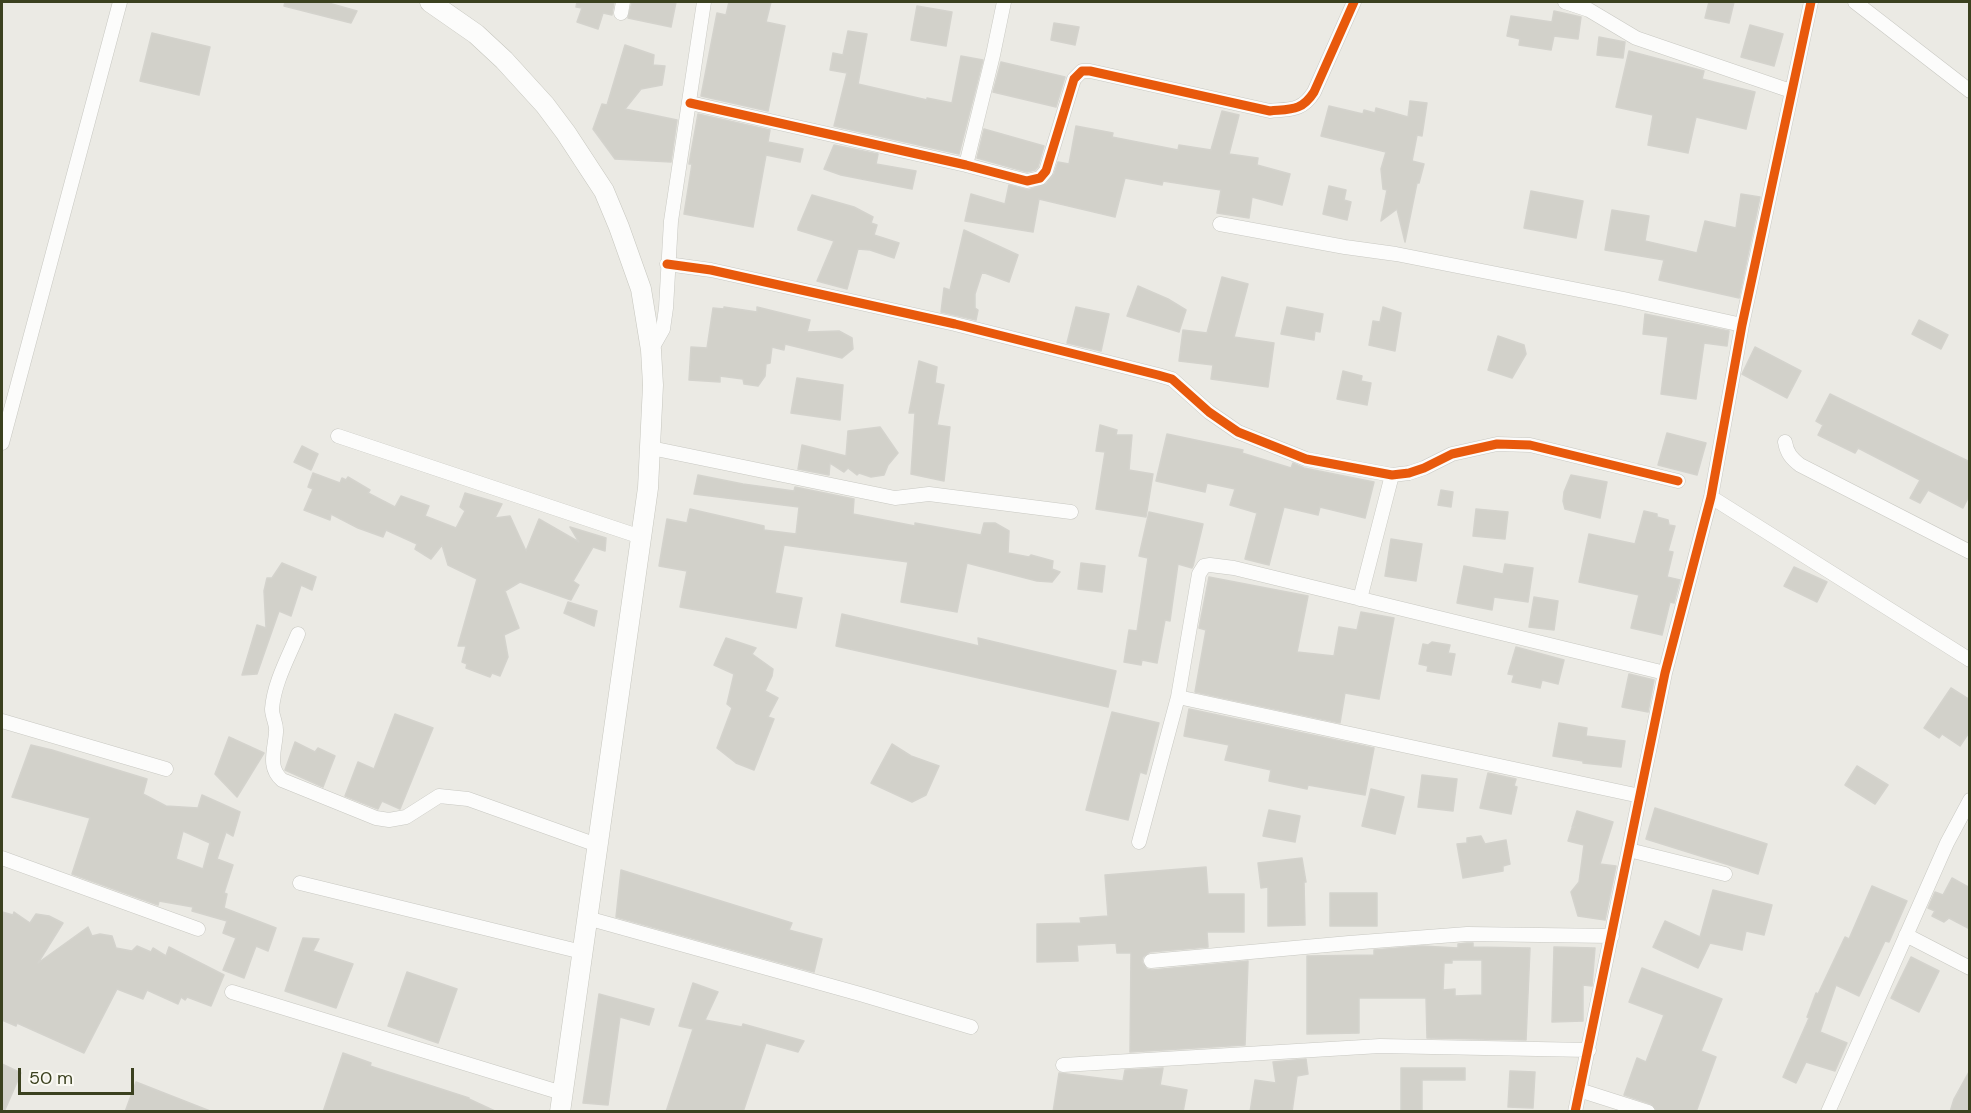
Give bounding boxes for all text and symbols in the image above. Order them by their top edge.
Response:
scale bar [21,1056,136,1094]
text: 50 m [29,1066,73,1090]

